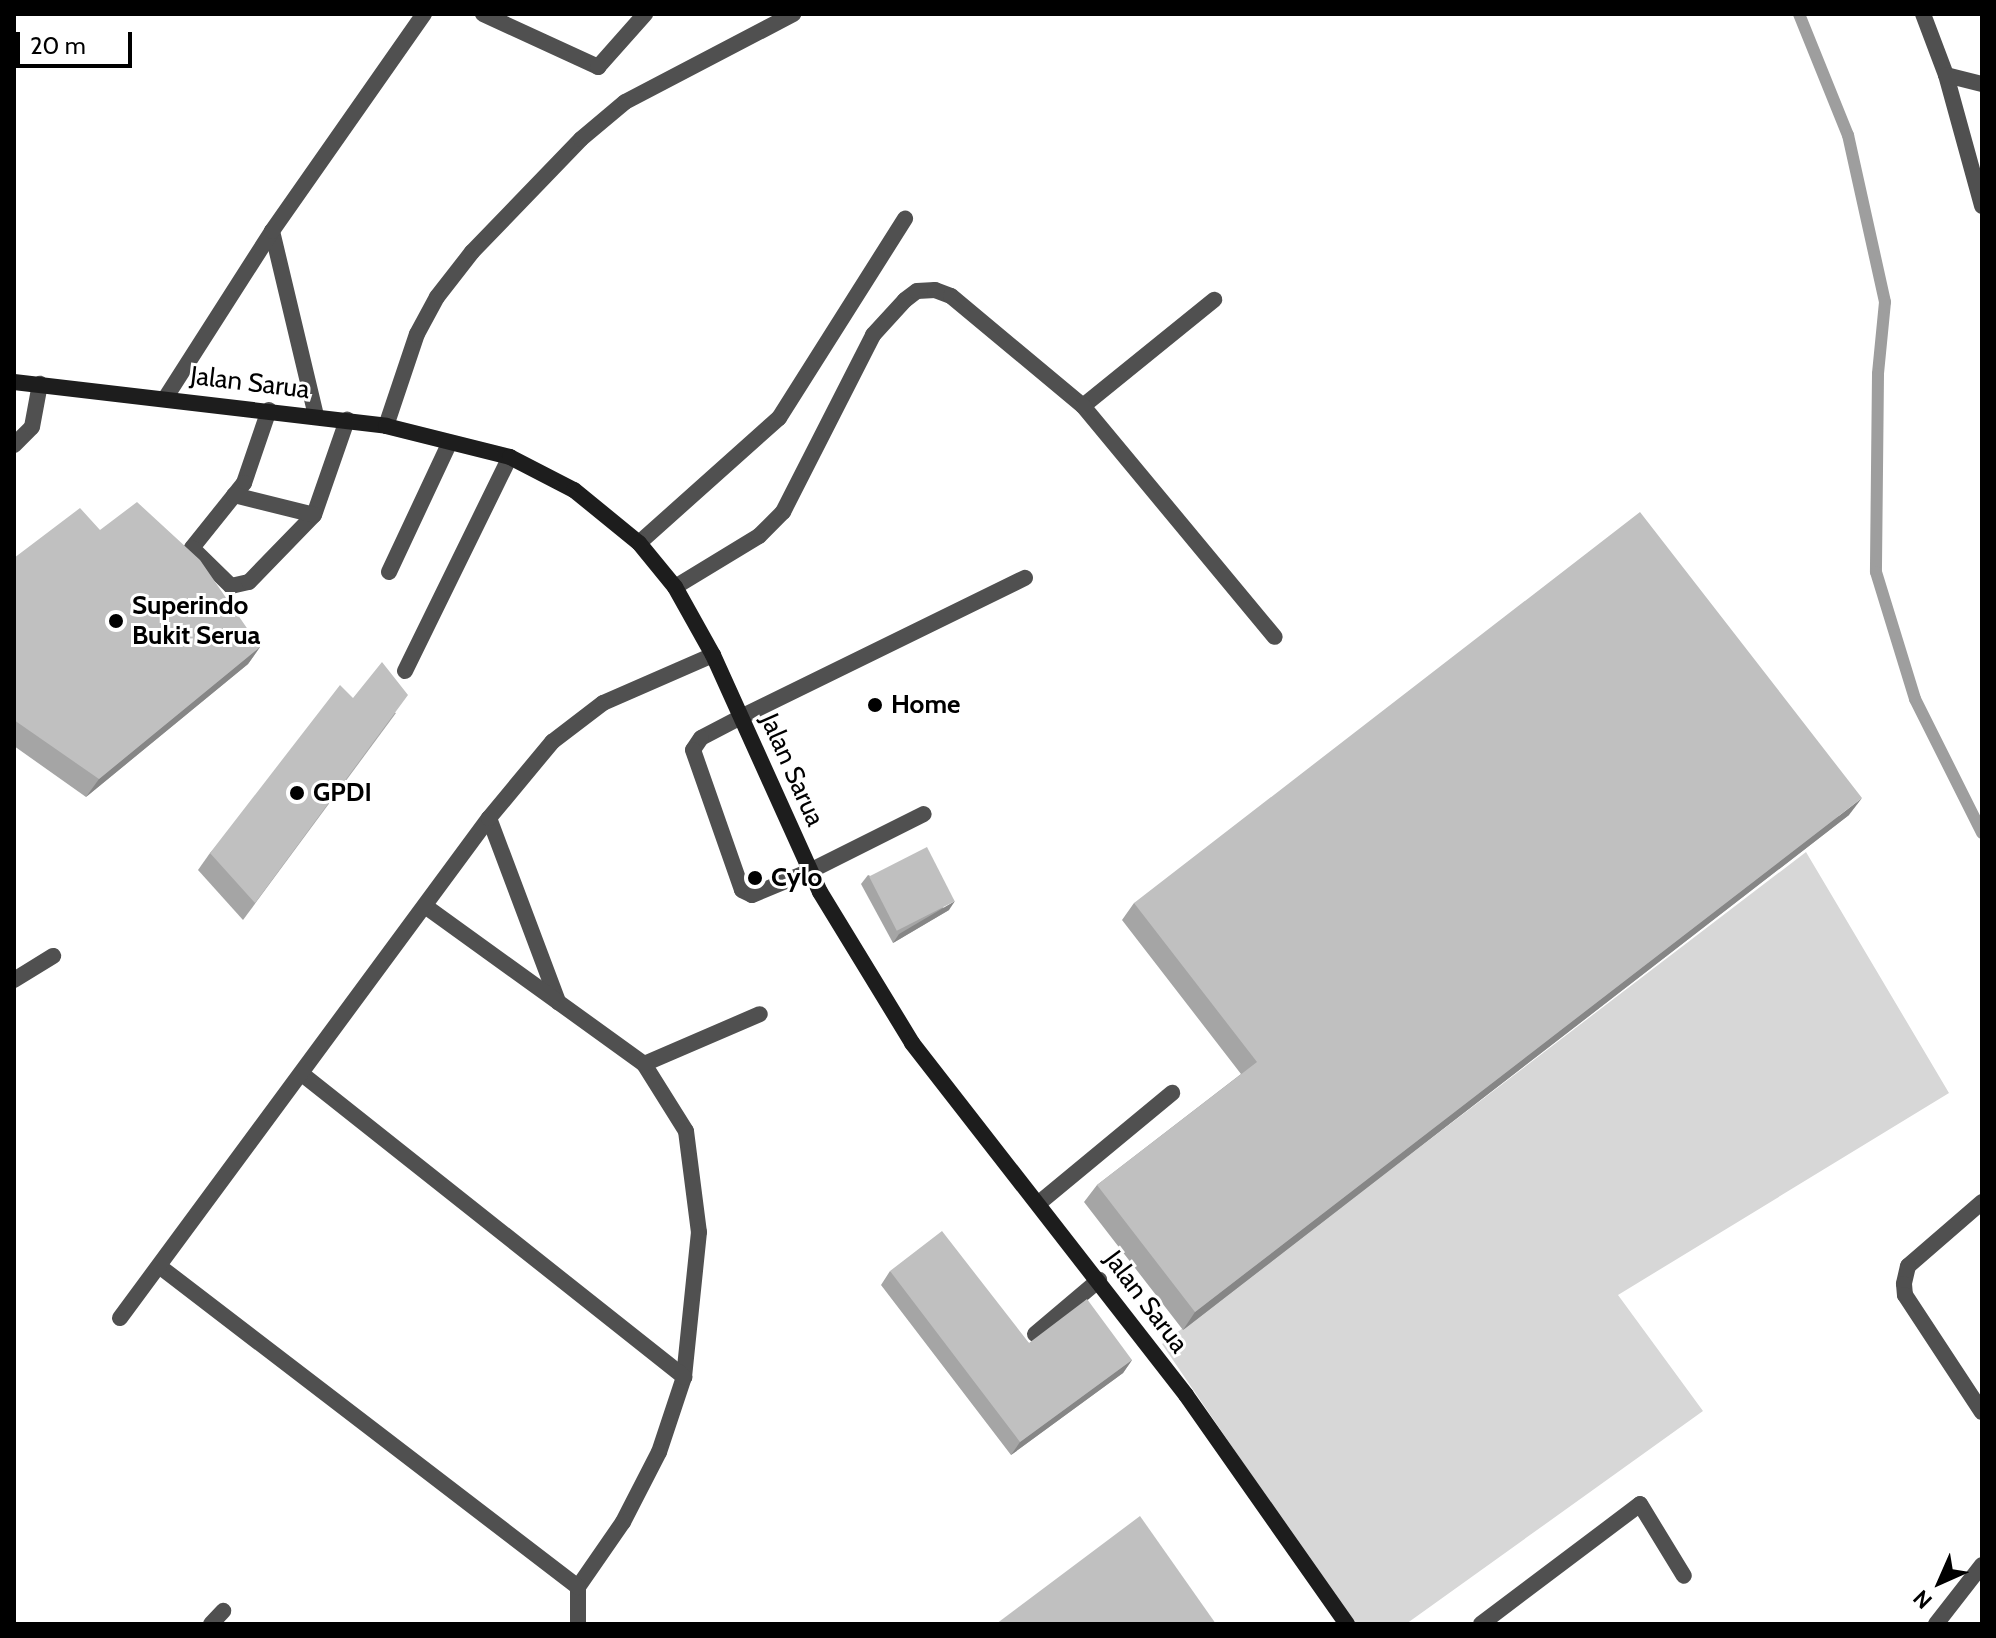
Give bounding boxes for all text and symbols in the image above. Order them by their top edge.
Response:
scale bar [20,16,136,66]
text: 20 m [30,31,86,60]
street label: Jalan Sarua [189,360,311,406]
place label: Superindo Bukit Serua [132,590,260,652]
marker: Superindo Bukit Serua [107,612,125,630]
place label: Home [891,689,960,721]
marker: Home [866,696,884,714]
street label: Jalan Sarua [753,709,831,831]
place label: GPDI [313,777,372,809]
marker: GPDI [288,784,306,802]
place label: Cylo [771,862,822,894]
marker: Cylo [746,869,764,887]
street label: Jalan Sarua [1097,1245,1195,1359]
north arrow [1900,1542,1980,1622]
text: N [1908,1584,1938,1614]

